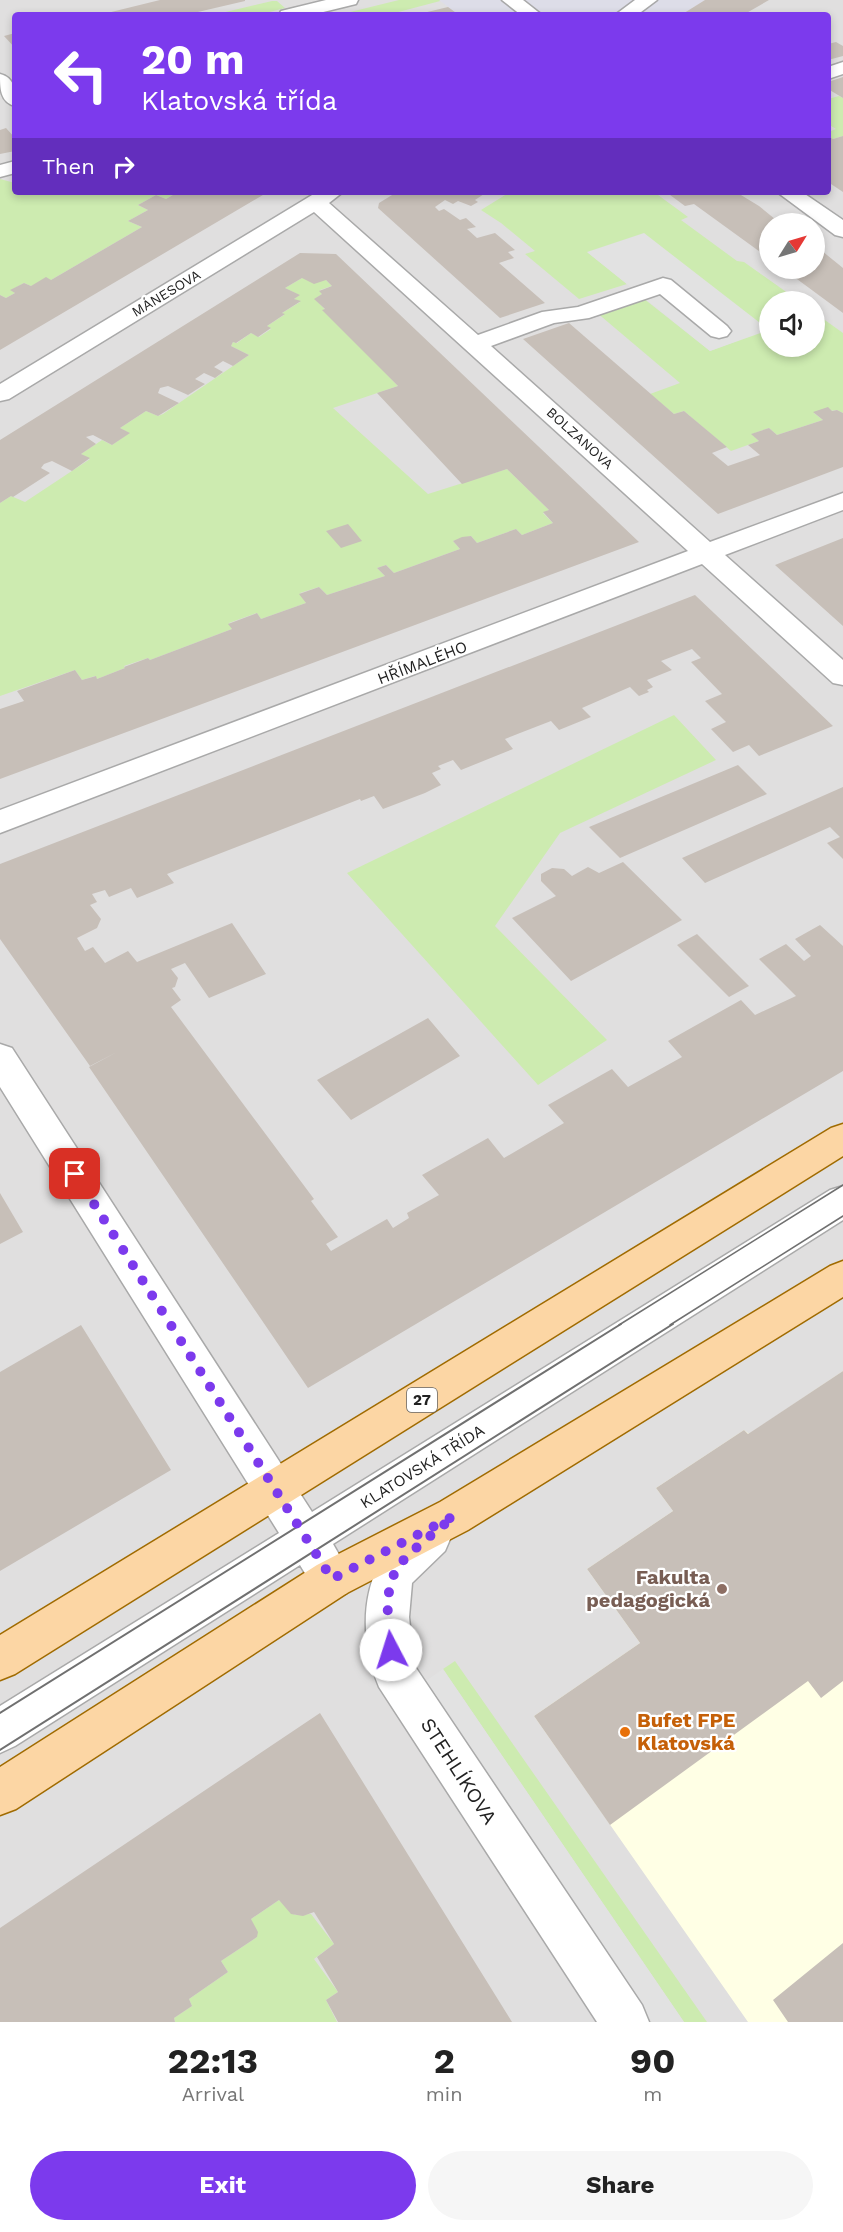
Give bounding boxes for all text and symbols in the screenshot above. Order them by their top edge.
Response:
text: 20 m [141,35,245,84]
icon: left [42,36,120,114]
text: Klatovská třída [141,85,337,117]
icon: right [107,150,140,183]
text: Then [42,154,95,179]
north arrow [759,213,825,279]
map controls [759,213,825,357]
street label: MÁNESOVA [129,266,203,320]
button: sound [759,291,825,357]
street label: BOLZANOVA [543,404,617,472]
street label: HŘÍMALÉHO [375,637,470,688]
pin [49,1148,100,1199]
icon: arrive [58,1157,91,1190]
road number: 27 [407,1388,437,1412]
street label: KLATOVSKÁ TŘÍDA [357,1420,488,1512]
place label: Fakulta pedagogická [586,1565,710,1612]
marker: Fakulta pedagogická [715,1582,729,1596]
position arrow [359,1618,423,1682]
place label: Bufet FPE Klatovská [637,1708,735,1755]
street label: STEHLÍKOVA [416,1713,502,1829]
marker: Bufet FPE Klatovská [618,1725,632,1739]
text: 22:13 [168,2040,258,2082]
text: 2 [433,2040,455,2082]
text: 90 [630,2040,675,2082]
text: Arrival [182,2082,244,2106]
text: min [426,2082,463,2106]
text: m [643,2082,662,2106]
button: Exit [30,2151,416,2220]
button: Share [428,2151,813,2220]

